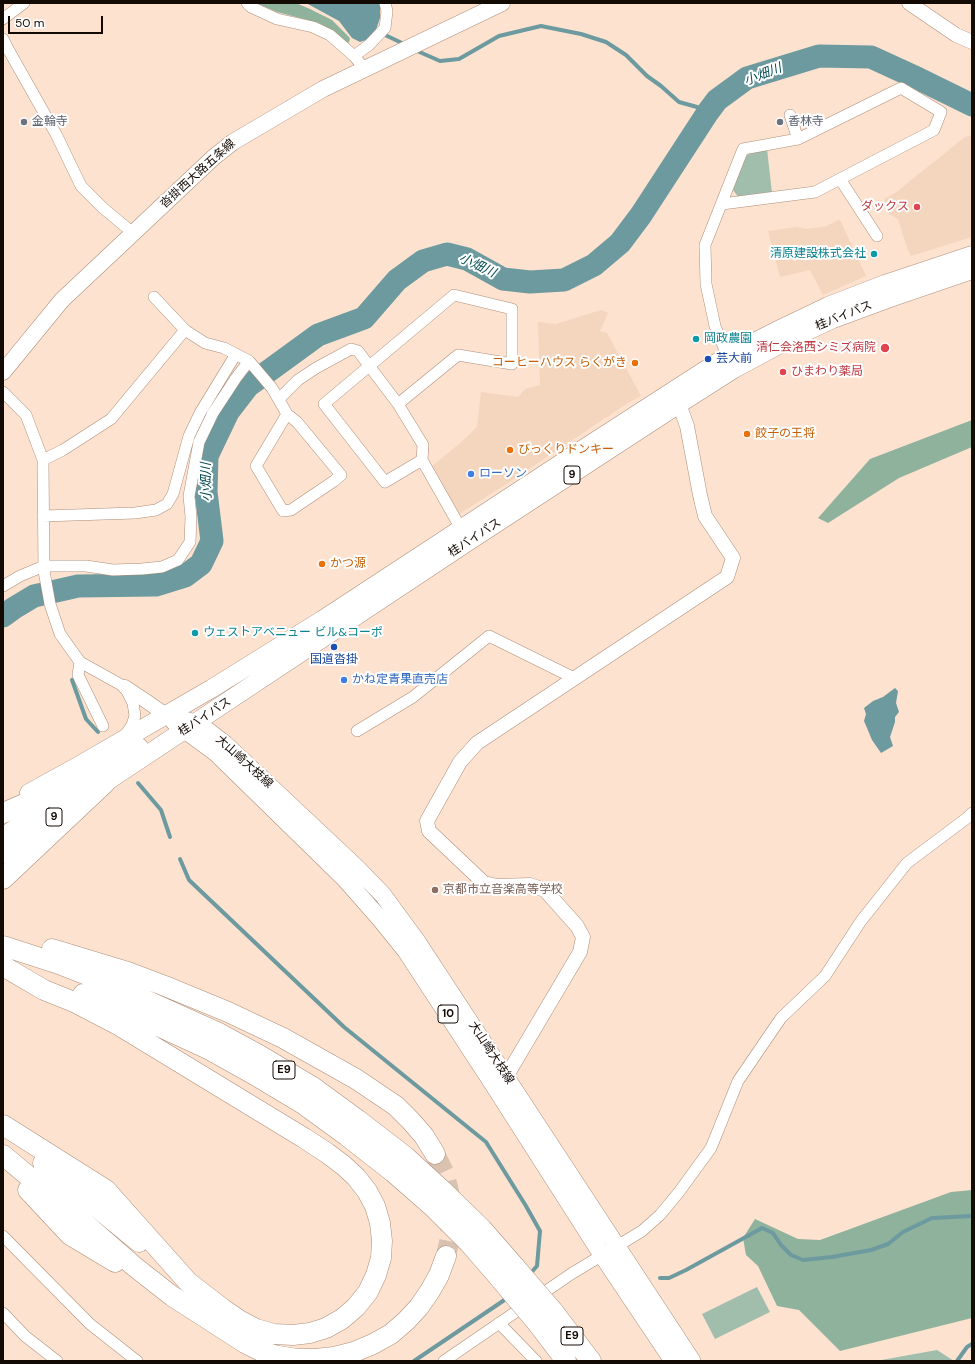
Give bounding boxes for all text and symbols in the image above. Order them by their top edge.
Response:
scale bar [10,8,105,34]
text: 50 m [15,15,44,31]
water label: 小畑川 [742,61,784,89]
place label: 金輪寺 [32,115,68,129]
place label: 香林寺 [788,115,824,129]
marker: 金輪寺 [19,117,29,127]
marker: 香林寺 [775,117,785,127]
street label: 沓掛西大路五条線 [158,137,238,211]
place label: ダックス [861,200,909,214]
marker: ダックス [912,202,922,212]
place label: 清原建設株式会社 [770,247,866,261]
marker: 清原建設株式会社 [869,249,879,259]
water label: 小畑川 [456,251,498,281]
street label: 桂バイパス [813,298,875,334]
place label: 岡政農園 [704,332,752,346]
marker: 岡政農園 [691,334,701,344]
place label: 清仁会洛西シミズ病院 [756,341,876,355]
marker: 清仁会洛西シミズ病院 [879,342,891,354]
place label: 芸大前 [716,352,752,366]
marker: 芸大前 [703,354,713,364]
place label: コーヒーハウス らくがき [492,356,627,370]
marker: コーヒーハウス らくがき [630,358,640,368]
place label: ひまわり薬局 [791,365,863,379]
marker: ひまわり薬局 [778,367,788,377]
place label: 餃子の王将 [755,427,815,441]
marker: 餃子の王将 [742,429,752,439]
place label: びっくりドンキー [518,443,614,457]
marker: びっくりドンキー [505,445,515,455]
water label: 小畑川 [199,462,215,502]
road number: 9 [564,466,580,484]
place label: ローソン [479,467,527,481]
marker: ローソン [466,469,476,479]
street label: 桂バイパス [446,516,504,560]
place label: かつ源 [330,557,366,571]
marker: かつ源 [317,559,327,569]
place label: ウェストアベニュー ビル&コーポ [203,626,383,640]
marker: ウェストアベニュー ビル&コーポ [190,628,200,638]
marker: 国道沓掛 [329,642,339,652]
place label: 国道沓掛 [310,653,358,667]
place label: かね定青果直売店 [352,673,448,687]
marker: かね定青果直売店 [339,675,349,685]
street label: 桂バイパス [176,695,234,739]
street label: 大山崎大枝線 [212,733,276,791]
road number: 9 [46,808,62,826]
place label: 京都市立音楽高等学校 [443,883,563,897]
marker: 京都市立音楽高等学校 [430,885,440,895]
road number: 10 [438,1005,458,1023]
street label: 大山崎大枝線 [465,1019,517,1087]
road number: E9 [273,1061,295,1079]
road number: E9 [561,1327,583,1345]

